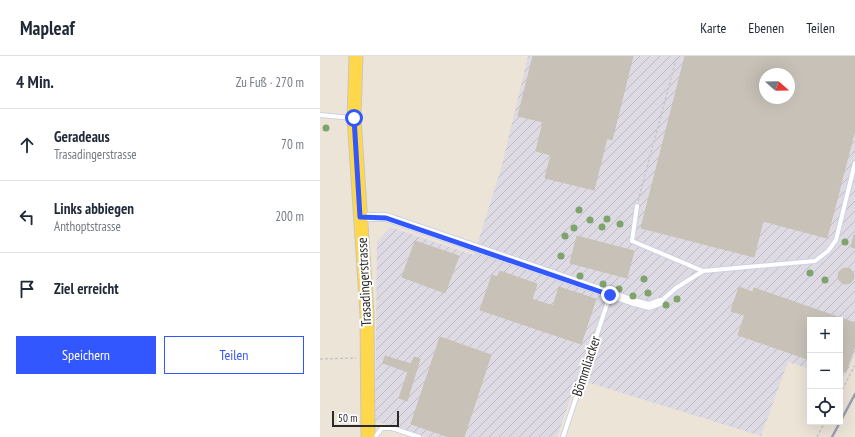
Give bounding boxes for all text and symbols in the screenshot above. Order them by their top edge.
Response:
text: Mapleaf [20,16,75,40]
text: Karte [700,19,726,37]
text: Ebenen [748,19,784,37]
text: Teilen [806,19,835,37]
north arrow [759,68,795,104]
text: 4 Min. [16,71,54,93]
text: Zu Fuß · 270 m [236,74,304,91]
route start [345,109,363,127]
text: Geradeaus [54,127,110,146]
icon: ahead [16,134,38,156]
text: 70 m [281,136,304,153]
text: Trasadingerstrasse [54,146,137,163]
text: Links abbiegen [54,199,134,218]
icon: left [16,206,38,228]
text: 200 m [275,208,304,225]
text: Anthoptstrasse [54,218,121,235]
street label: Trasadingerstrasse [353,237,375,327]
icon: arrive [16,278,38,300]
text: Ziel erreicht [54,279,119,298]
route end [601,286,619,304]
map controls [807,317,843,425]
button: + [807,317,843,353]
street label: Bömmliacker [568,333,604,399]
button: Speichern [16,336,156,374]
button: Teilen [164,336,304,374]
button: − [807,353,843,389]
button: locate [807,389,843,425]
scale bar [332,409,399,428]
text: 50 m [338,411,357,425]

